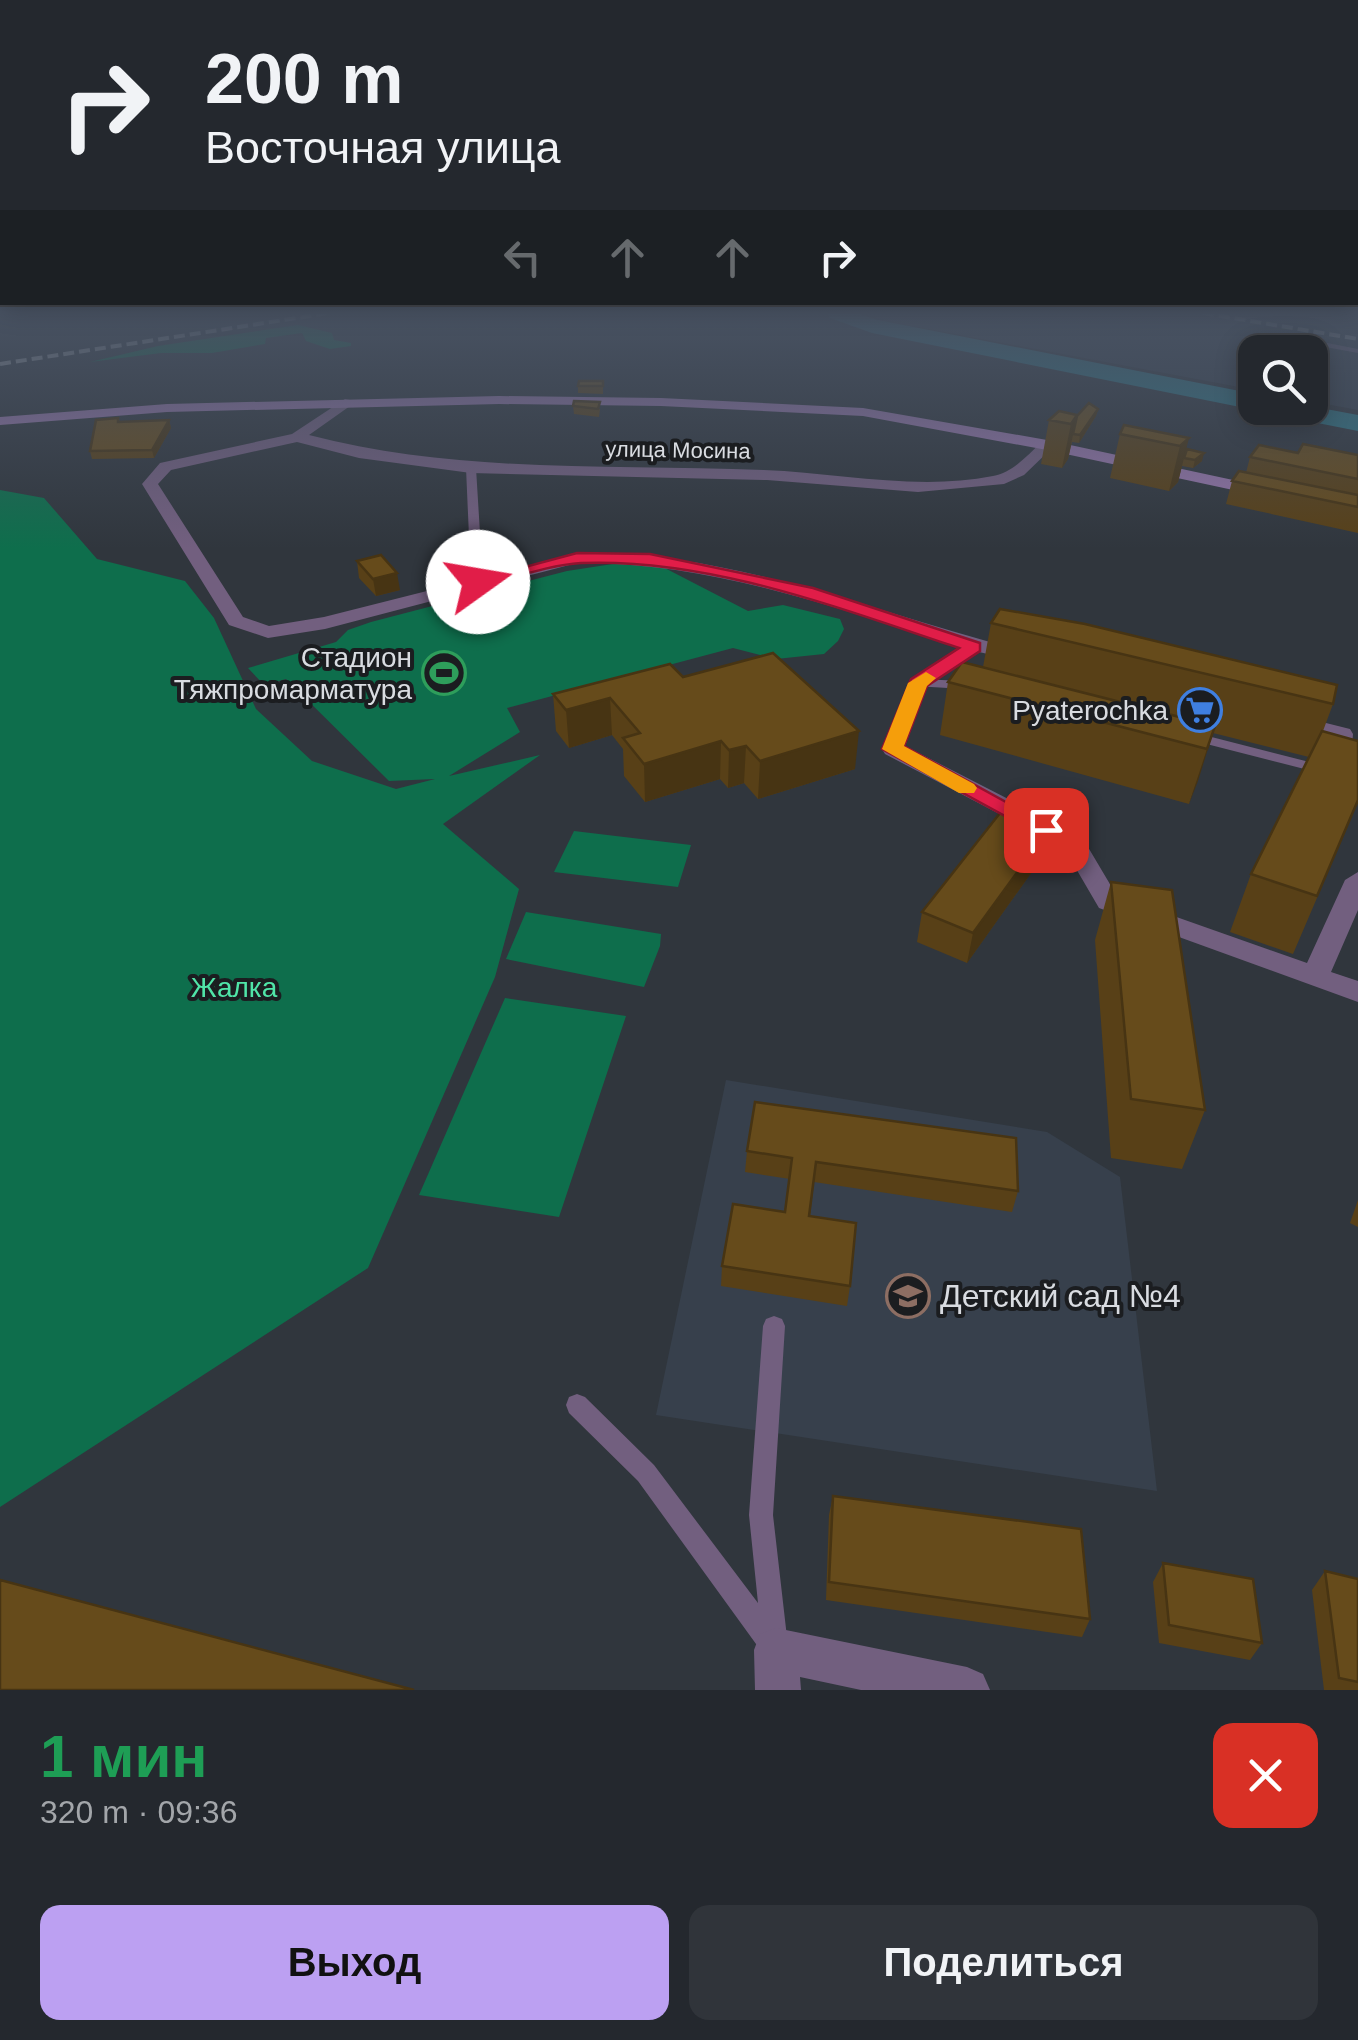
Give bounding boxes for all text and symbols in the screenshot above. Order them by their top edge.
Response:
icon: right [40,40,170,170]
text: 200 m [205,40,403,118]
text: Восточная улица [205,122,561,173]
icon: left [495,230,550,285]
icon: ahead [600,230,655,285]
icon: ahead [705,230,760,285]
icon: right [810,230,865,285]
map controls [1238,335,1328,425]
button: search [1238,335,1328,425]
street label: улица Мосина [605,436,752,464]
position arrow [426,530,530,634]
place label: Стадион Тяжпромарматура [174,642,412,705]
sports icon: Стадион Тяжпромарматура [421,650,467,696]
supermarket icon: Pyaterochka [1177,687,1223,733]
place label: Pyaterochka [1012,695,1168,726]
pin [1004,788,1089,873]
icon: arrive [1019,803,1074,858]
park label: Жалка [191,972,278,1003]
school or university icon: Детский сад №4 [885,1273,931,1319]
place label: Детский сад №4 [940,1278,1181,1314]
text: 1 мин [40,1723,208,1790]
button: close [1213,1723,1318,1828]
text: 320 m · 09:36 [40,1794,237,1830]
button: Выход [40,1905,669,2020]
button: Поделиться [689,1905,1318,2020]

